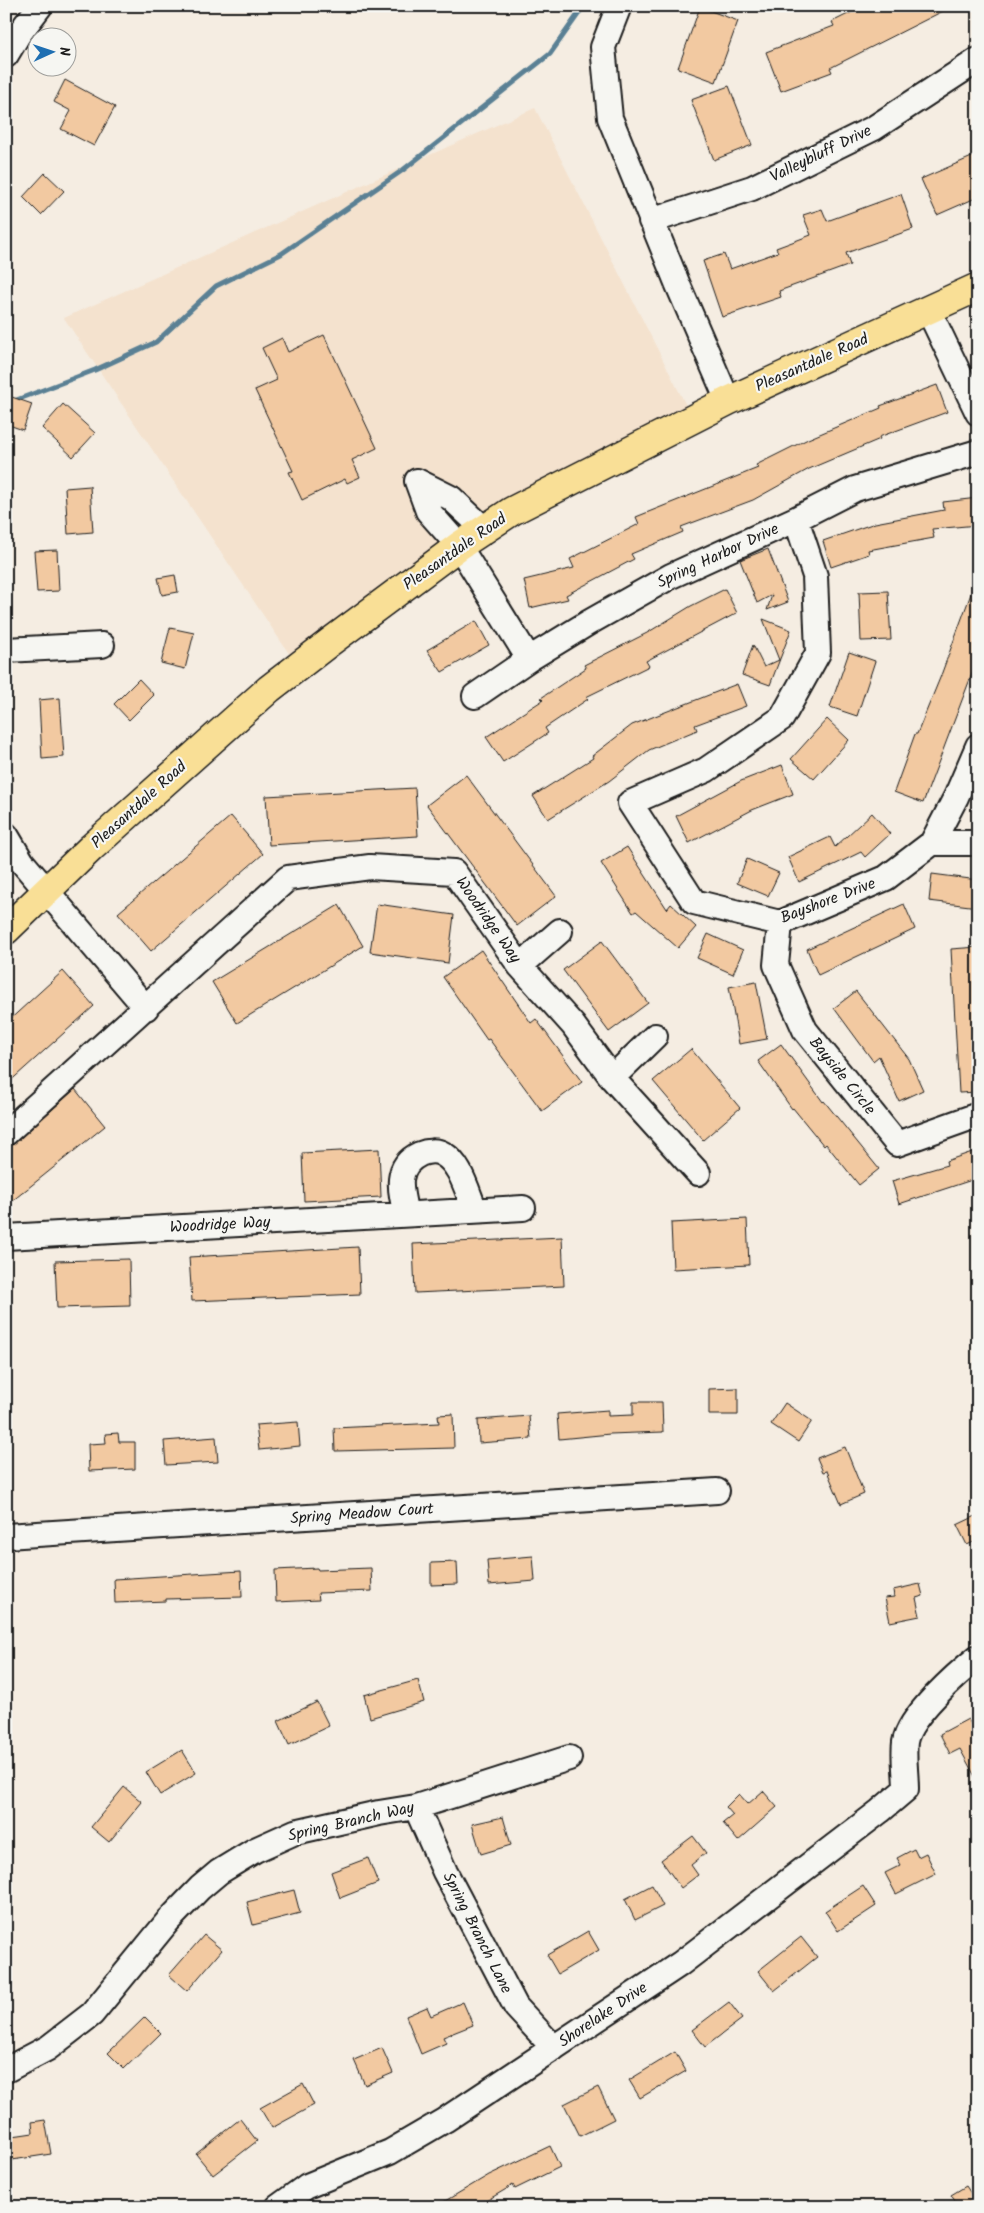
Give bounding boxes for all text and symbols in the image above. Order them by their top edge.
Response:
north arrow [28,28,78,78]
text: N [53,46,75,57]
street label: Valleybluff Drive [766,119,876,189]
street label: Pleasantdale Road [751,326,873,399]
street label: Pleasantdale Road [398,506,513,597]
street label: Spring Harbor Drive [653,517,783,595]
street label: Pleasantdale Road [86,754,193,855]
street label: Bayshore Drive [777,871,879,931]
street label: Woodridge Way [449,872,527,969]
street label: Bayside Circle [803,1031,881,1121]
street label: Woodridge Way [169,1210,271,1240]
street label: Spring Meadow Court [290,1496,435,1531]
street label: Spring Branch Way [285,1795,417,1849]
street label: Spring Branch Lane [436,1868,518,1998]
street label: Shorelake Drive [553,1976,653,2054]

